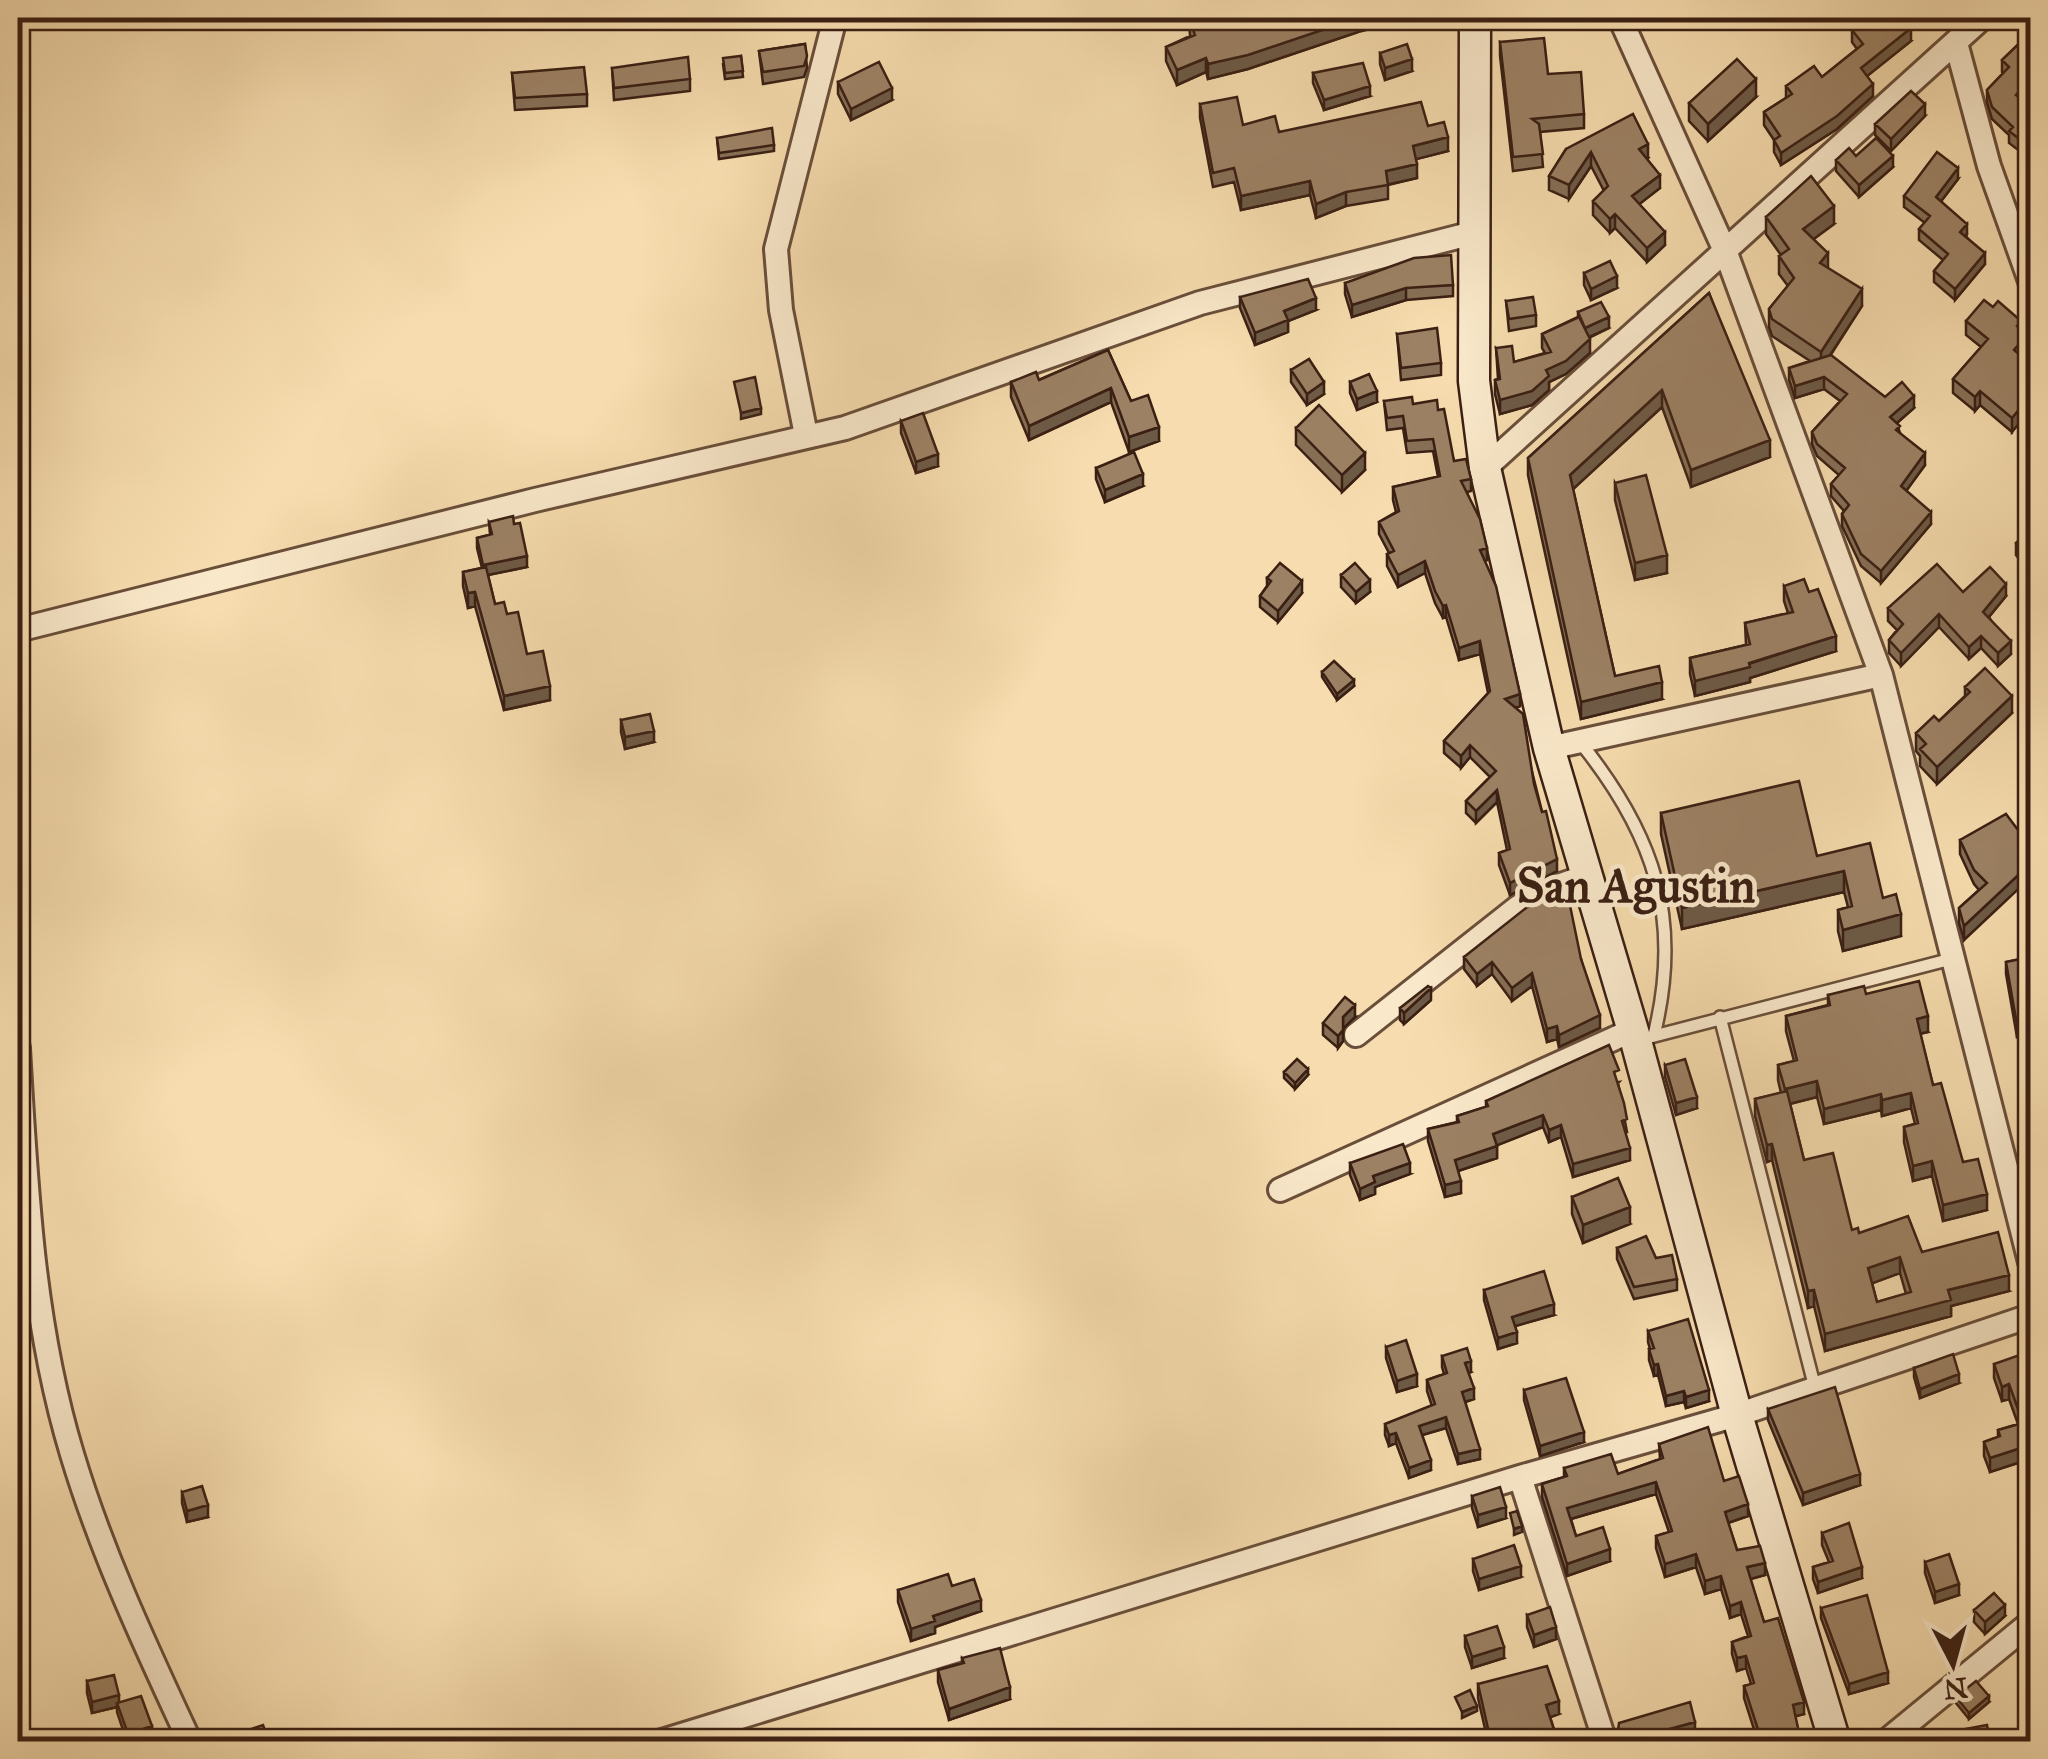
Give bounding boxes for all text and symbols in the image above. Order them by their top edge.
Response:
district label: San Agustin [1517,856,1755,915]
north arrow [1903,1614,2003,1714]
text: N [1942,1670,1969,1707]

